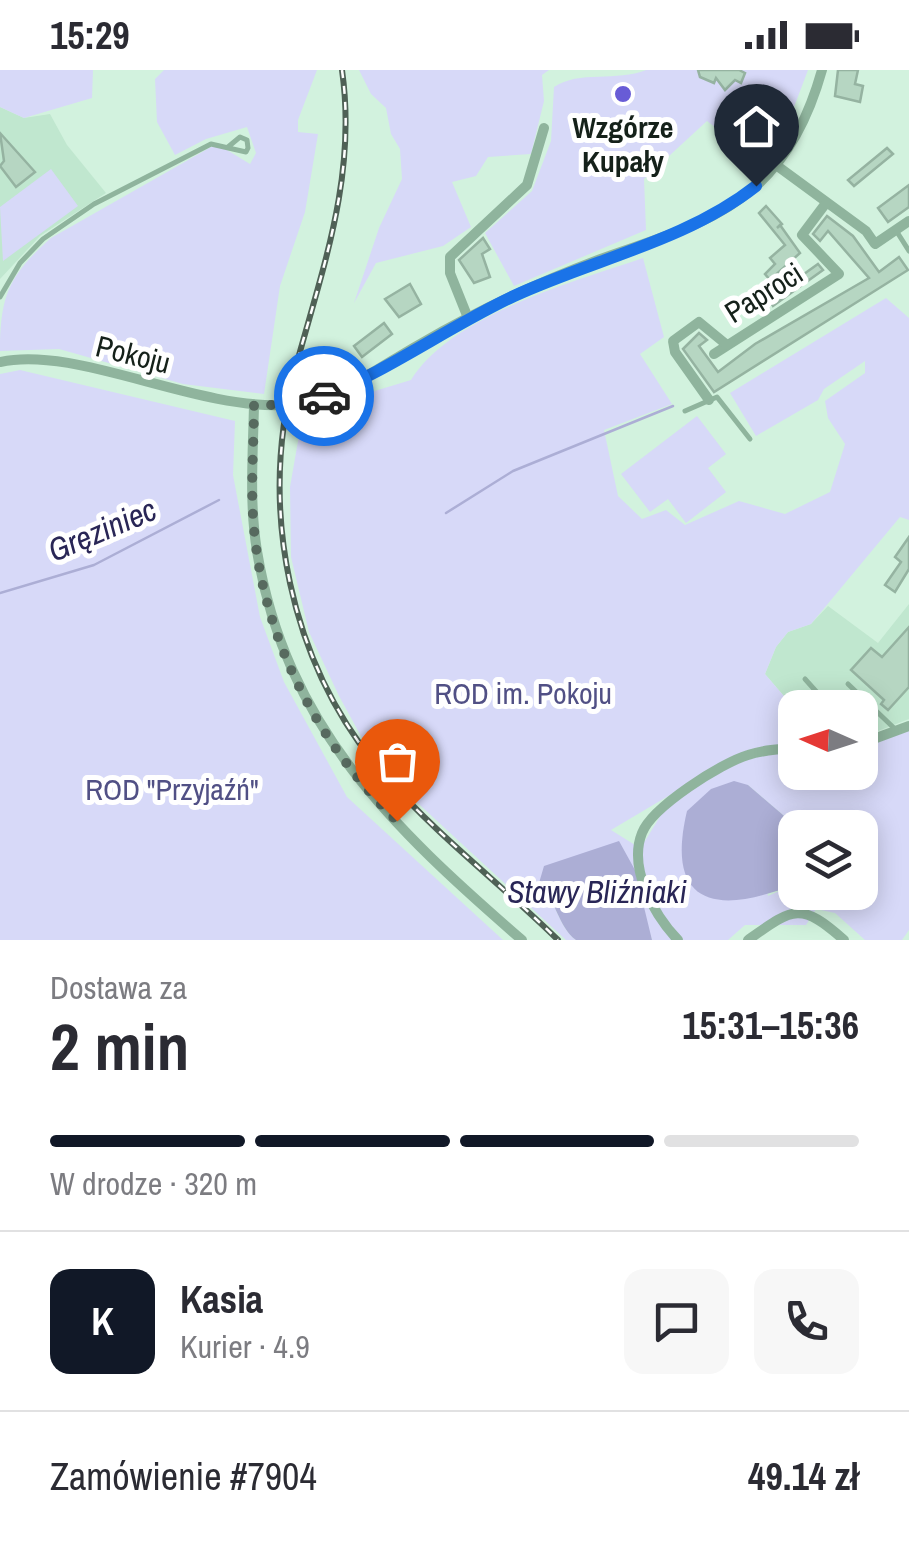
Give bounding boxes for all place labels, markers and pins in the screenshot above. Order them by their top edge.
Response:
marker: Wzgórze Kupały [612,83,634,105]
pin [714,84,799,187]
place label: Wzgórze Kupały [572,107,674,181]
pin [355,719,440,822]

